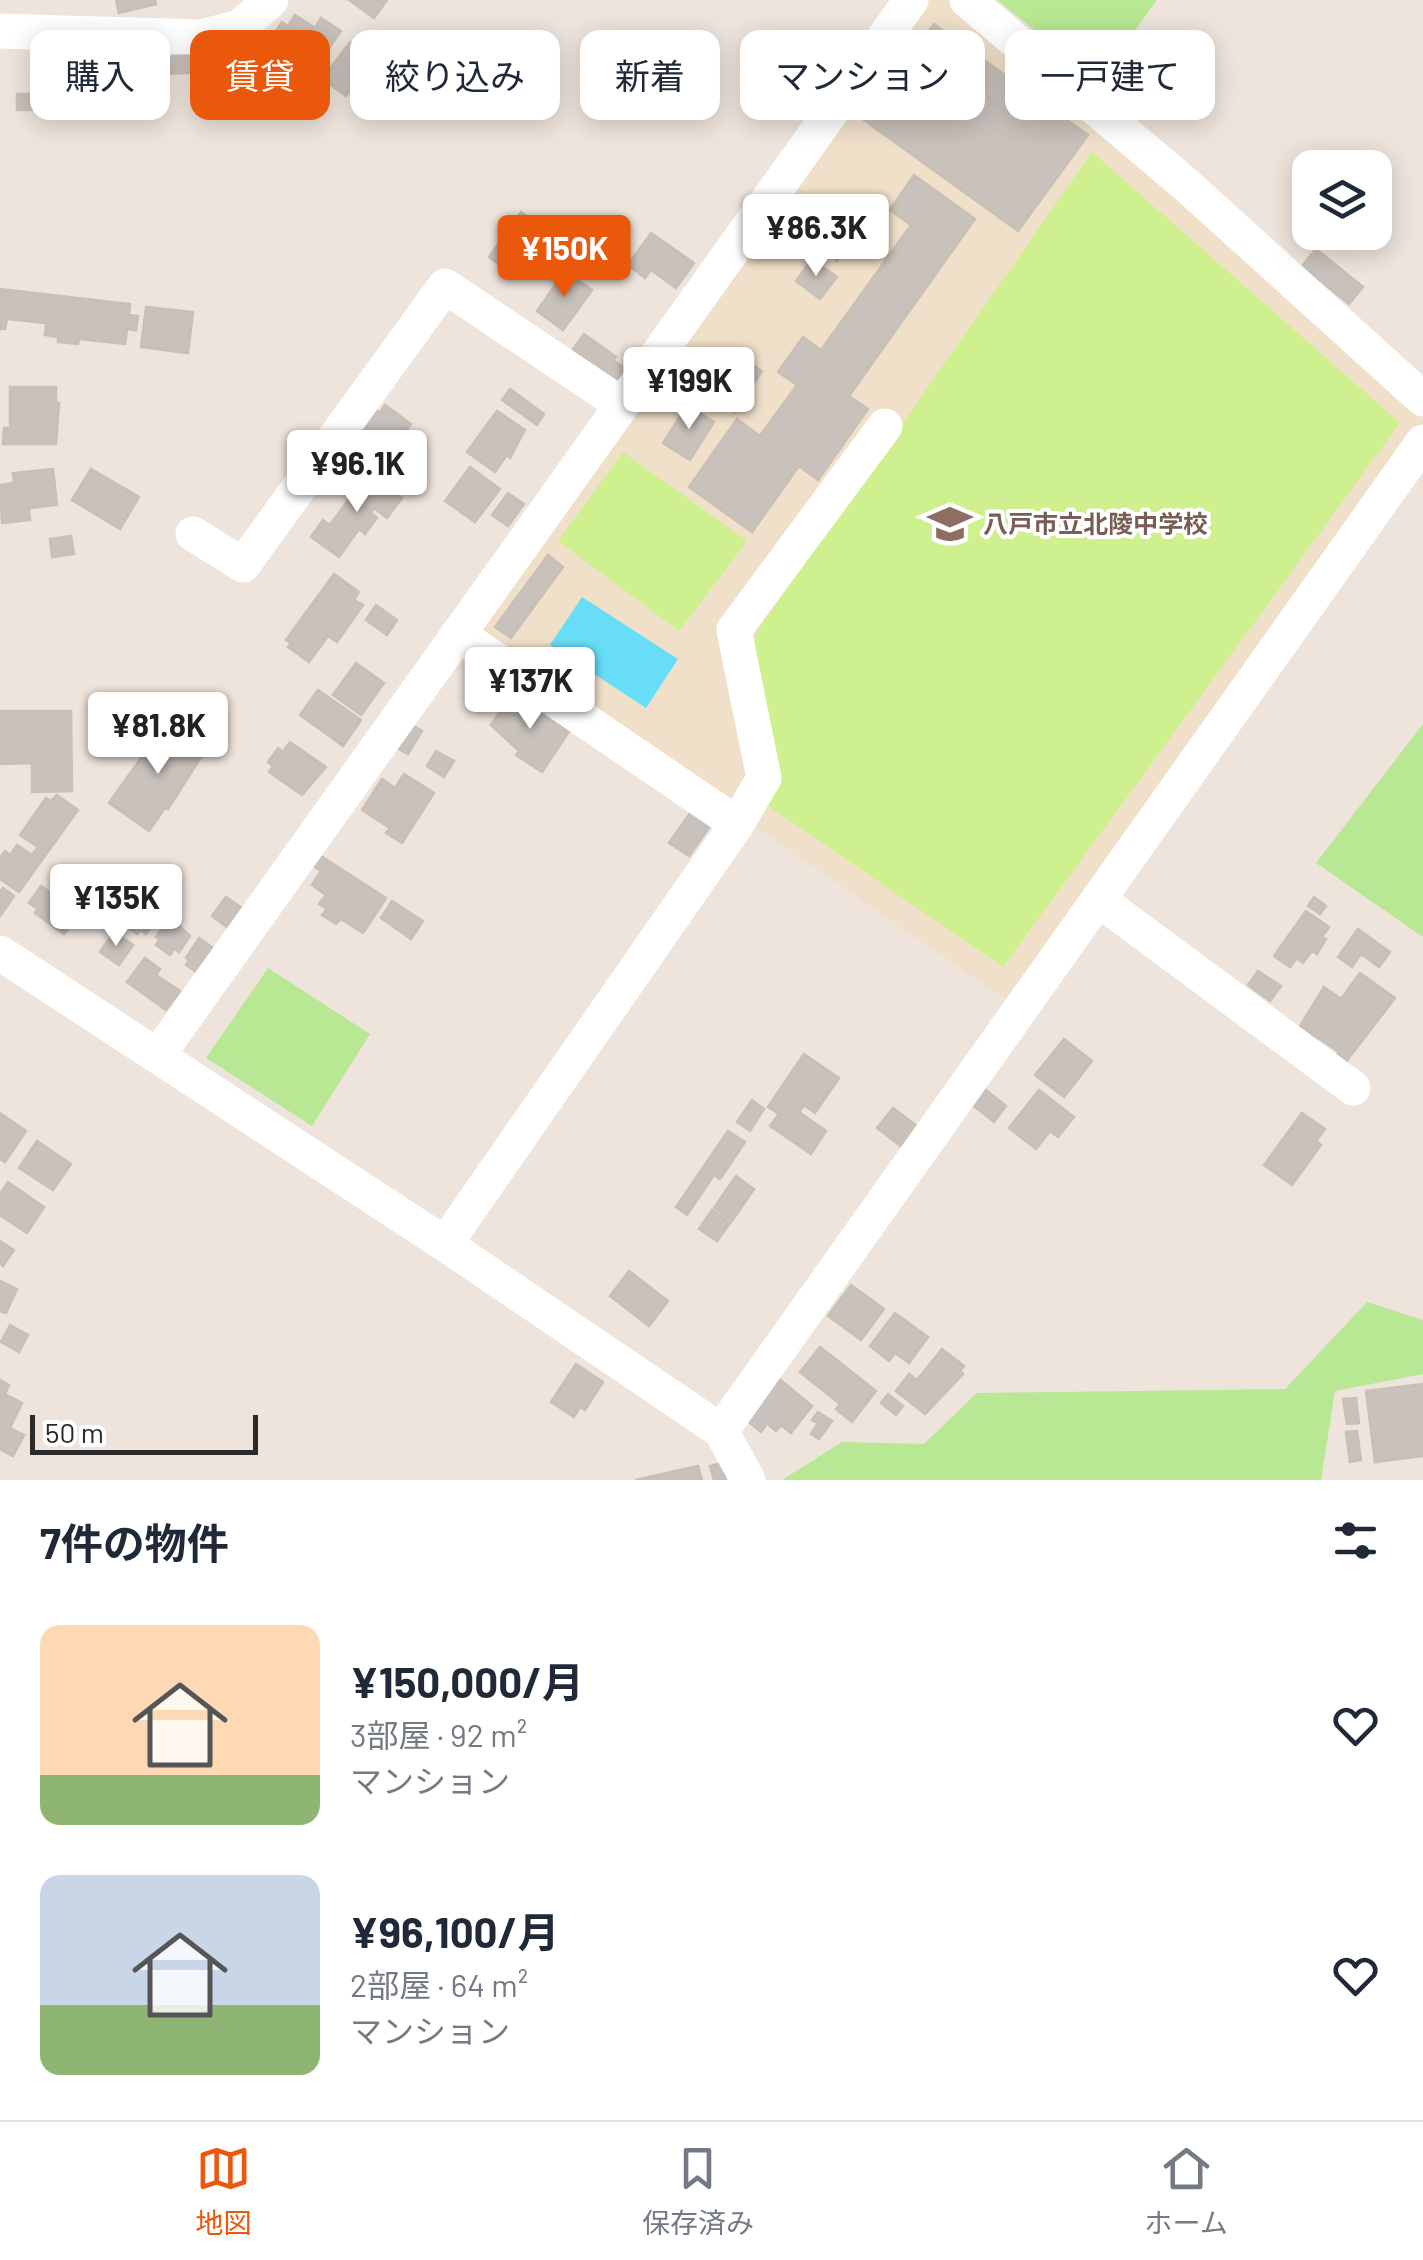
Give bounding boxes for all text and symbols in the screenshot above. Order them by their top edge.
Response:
chip: 購入 [30,30,170,120]
chip: 賃貸 [190,30,330,120]
chip: 絞り込み [350,30,560,120]
chip: 新着 [580,30,720,120]
chip: マンション [740,30,985,120]
chip: 一戸建て [1005,30,1215,120]
map controls [1292,150,1392,250]
button: layers [1292,150,1392,250]
pin: ¥86.3K [735,194,897,279]
text: ¥86.3K [765,207,867,245]
pin: ¥150K [494,215,634,300]
text: ¥150K [520,228,608,266]
pin: ¥199K [619,347,759,432]
text: ¥199K [645,360,733,398]
pin: ¥96.1K [276,430,438,515]
text: ¥96.1K [309,443,405,481]
school or university icon: 八戸市立北陵中学校 [926,500,974,548]
place label: 八戸市立北陵中学校 [983,508,1208,538]
pin: ¥137K [460,647,600,732]
text: ¥137K [487,660,573,698]
pin: ¥81.8K [77,692,239,777]
text: ¥81.8K [110,705,206,743]
pin: ¥135K [46,864,186,949]
text: ¥135K [72,877,160,915]
scale bar [30,1410,258,1454]
text: 50 m [45,1415,104,1449]
icon: filters [1328,1513,1383,1568]
text: 7件の物件 [40,1517,229,1567]
text: ¥150,000/月 [350,1656,584,1706]
icon: home [120,1665,240,1785]
icon: heart [1328,1698,1383,1753]
text: 3部屋 · 92 m² [350,1715,527,1753]
text: マンション [350,1761,510,1799]
text: ¥96,100/月 [350,1906,559,1956]
icon: home [120,1915,240,2035]
icon: heart [1328,1948,1383,2003]
text: 2部屋 · 64 m² [350,1965,528,2003]
text: マンション [350,2011,510,2049]
tab: 地図 [195,2141,251,2241]
tab: 保存済み [642,2141,754,2241]
tab: ホーム [1145,2141,1228,2241]

